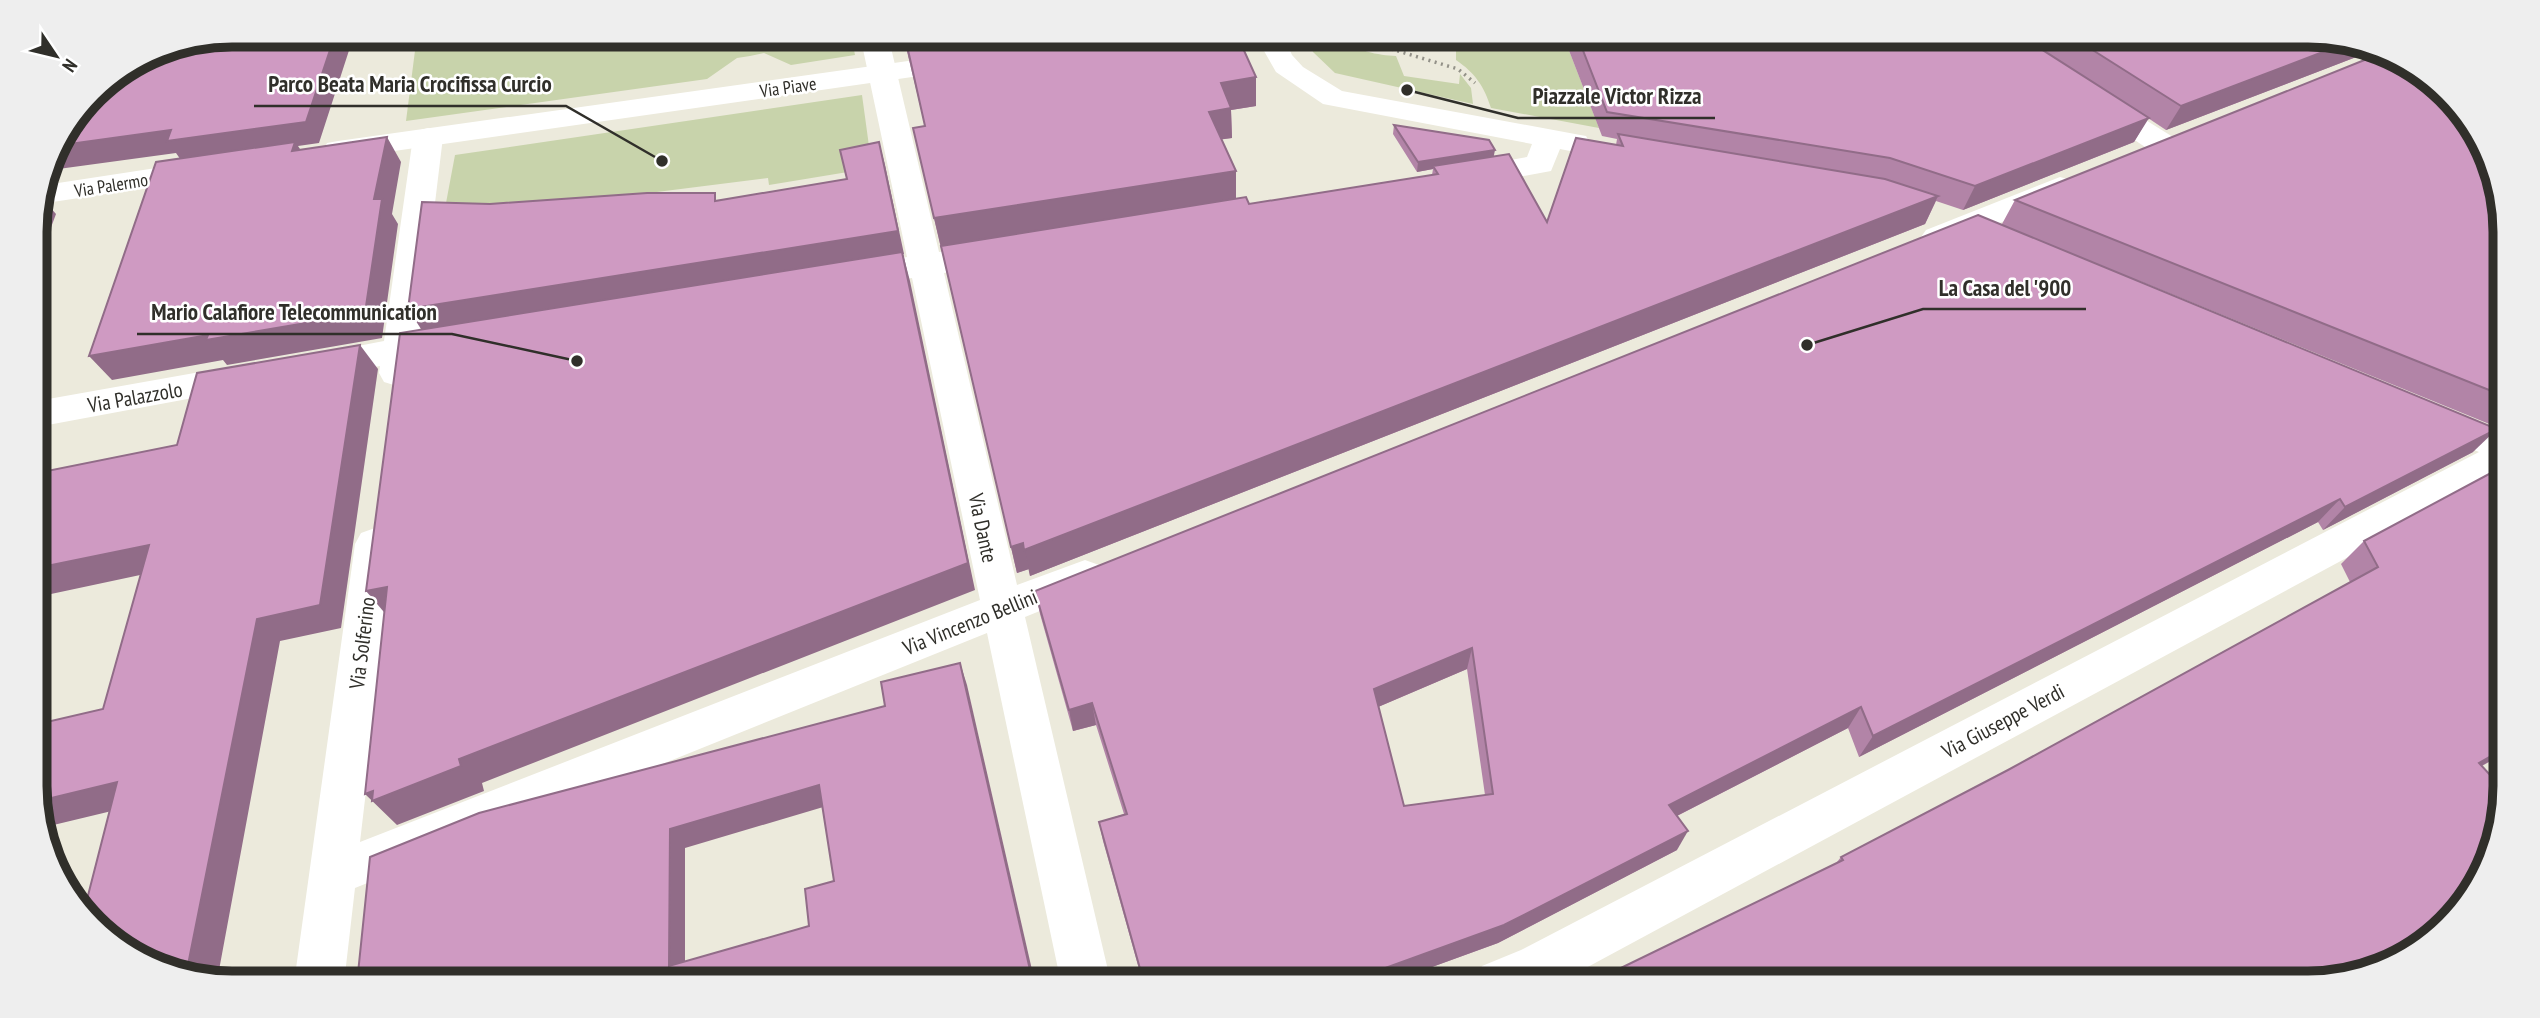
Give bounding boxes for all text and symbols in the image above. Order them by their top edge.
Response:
north arrow [21,21,91,91]
text: N [57,55,83,77]
callout: Parco Beata Maria Crocifissa Curcio [254,62,566,106]
text: Parco Beata Maria Crocifissa Curcio [268,69,552,98]
street label: Via Piave [757,72,818,102]
callout: Piazzale Victor Rizza [1518,74,1715,118]
text: Piazzale Victor Rizza [1532,81,1702,110]
street label: Via Palermo [72,168,150,202]
callout: La Casa del '900 [1923,265,2086,309]
text: La Casa del '900 [1939,273,2071,302]
callout: Mario Calafiore Telecommunication [137,290,452,334]
text: Mario Calafiore Telecommunication [151,297,437,326]
street label: Via Palazzolo [85,375,184,419]
street label: Via Dante [962,490,1003,565]
street label: Via Vincenzo Bellini [898,583,1041,662]
street label: Via Solferino [343,595,381,692]
street label: Via Giuseppe Verdi [1936,677,2069,765]

